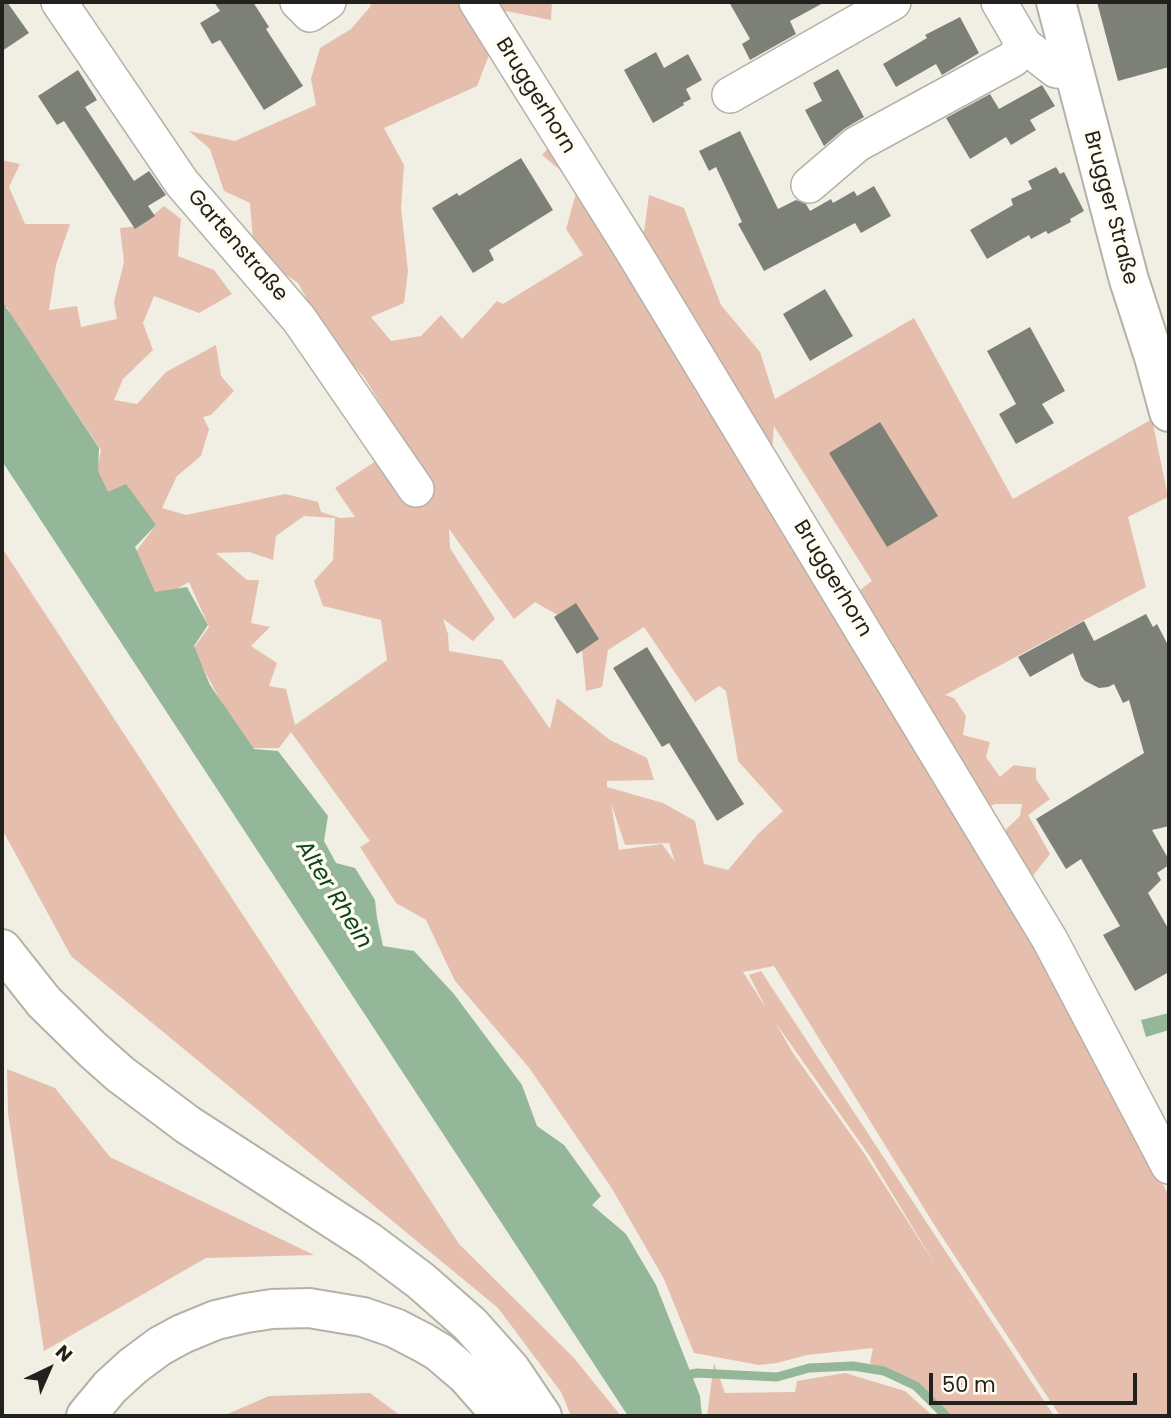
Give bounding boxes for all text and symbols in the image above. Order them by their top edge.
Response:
street label: Bruggerhorn [489,34,581,158]
street label: Brugger Straße [1077,128,1143,288]
street label: Gartenstraße [181,185,293,307]
street label: Bruggerhorn [787,516,877,642]
water label: Alter Rhein [289,836,377,954]
north arrow [14,1334,84,1404]
text: N [49,1339,78,1368]
scale bar [933,1358,1141,1402]
text: 50 m [942,1370,996,1399]

